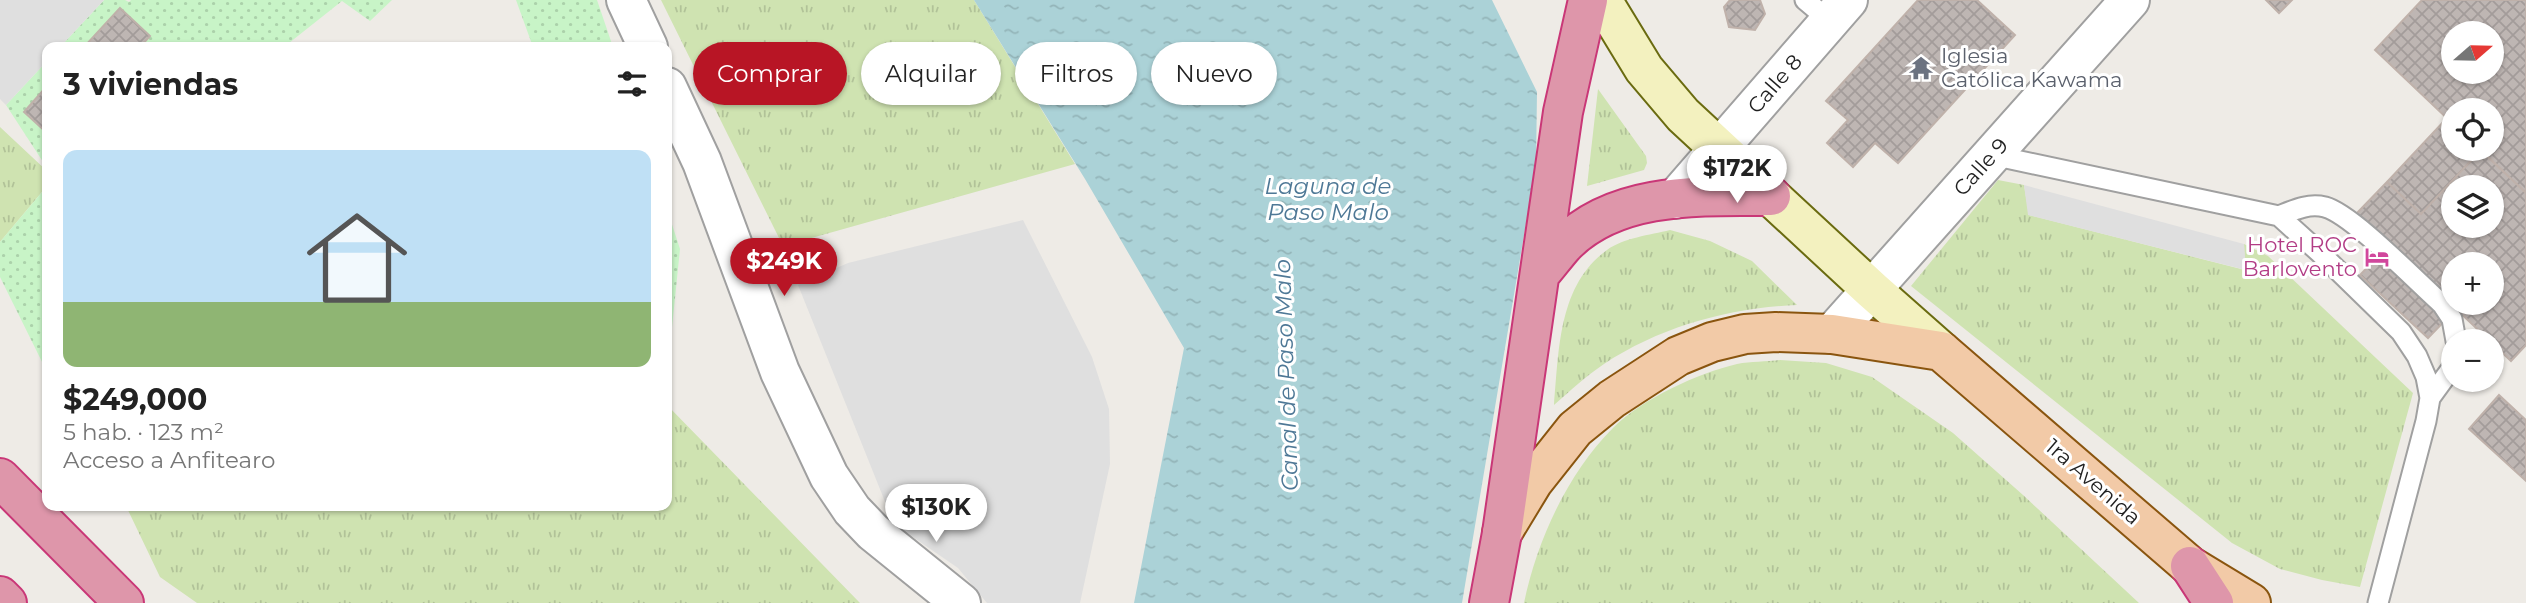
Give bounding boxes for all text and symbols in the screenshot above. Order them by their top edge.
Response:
north arrow [2441,21,2504,84]
map controls [2441,21,2504,392]
chip: Comprar [693,42,847,105]
chip: Alquilar [861,42,1001,105]
chip: Filtros [1015,42,1137,105]
chip: Nuevo [1151,42,1277,105]
place label: Iglesia Católica Kawama [1941,43,2122,92]
street label: Calle 8 [1742,49,1807,118]
temple icon: Iglesia Católica Kawama [1907,54,1935,82]
icon: filters [613,65,651,103]
text: 3 viviendas [63,66,238,103]
button: locate [2441,98,2504,161]
street label: Calle 9 [1948,133,2013,201]
pin: $172K [1688,146,1786,205]
text: $172K [1703,154,1771,182]
water label: Laguna de Paso Malo [1265,172,1391,226]
button: layers [2441,175,2504,238]
icon: home [294,195,420,321]
place label: Hotel ROC Barlovento [2243,232,2357,281]
pin: $249K [735,238,833,298]
hotel icon: Hotel ROC Barlovento [2363,243,2391,271]
text: $249K [746,247,822,275]
button: + [2441,252,2504,315]
water label: Canal de Paso Malo [1268,259,1304,491]
button: − [2441,329,2504,392]
text: $249,000 [63,381,207,418]
text: 5 hab. · 123 m² [63,418,224,446]
street label: 1ra Avenida [2041,434,2146,530]
text: Acceso a Anfitearo [63,446,275,474]
pin: $130K [887,484,985,544]
text: $130K [901,493,971,521]

